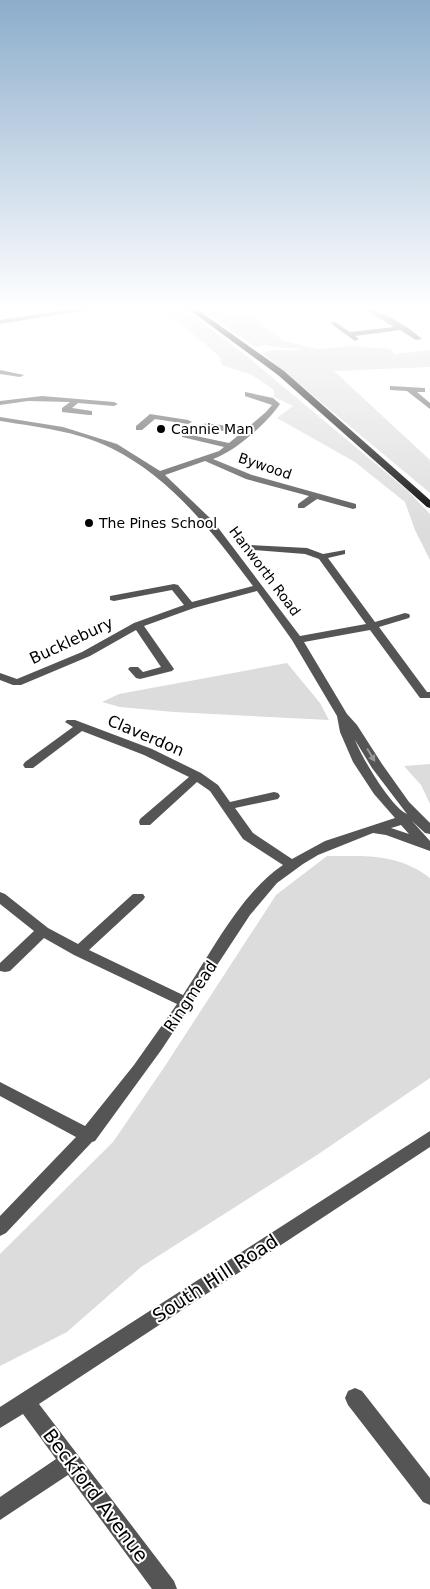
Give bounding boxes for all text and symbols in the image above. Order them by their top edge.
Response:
place label: Cannie Man [171,421,254,437]
marker: Cannie Man [155,423,167,435]
street label: Bywood [236,449,294,483]
place label: The Pines School [98,515,217,531]
marker: The Pines School [83,517,95,529]
street label: Hanworth Road [226,523,304,619]
street label: Bucklebury [26,613,116,668]
street label: Claverdon [105,711,187,760]
one-way arrow [366,749,375,762]
street label: Ringmead [160,957,221,1035]
street label: South Hill Road [148,1229,282,1327]
street label: Beckford Avenue [39,1424,153,1566]

